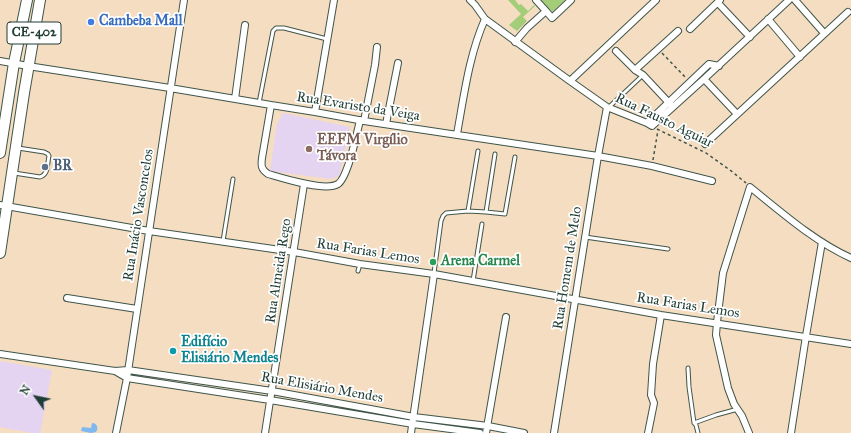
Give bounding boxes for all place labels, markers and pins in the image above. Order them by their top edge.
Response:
place label: Cambeba Mall [99,14,182,30]
marker: Cambeba Mall [86,17,96,27]
place label: EEFM Virgílio Távora [317,133,408,166]
marker: EEFM Virgílio Távora [304,144,314,154]
place label: BR [53,159,72,175]
marker: BR [40,162,50,172]
place label: Arena Carmel [441,254,520,270]
marker: Arena Carmel [428,257,438,267]
place label: Edifício Elisiário Mendes [181,335,278,368]
marker: Edifício Elisiário Mendes [168,346,178,356]

